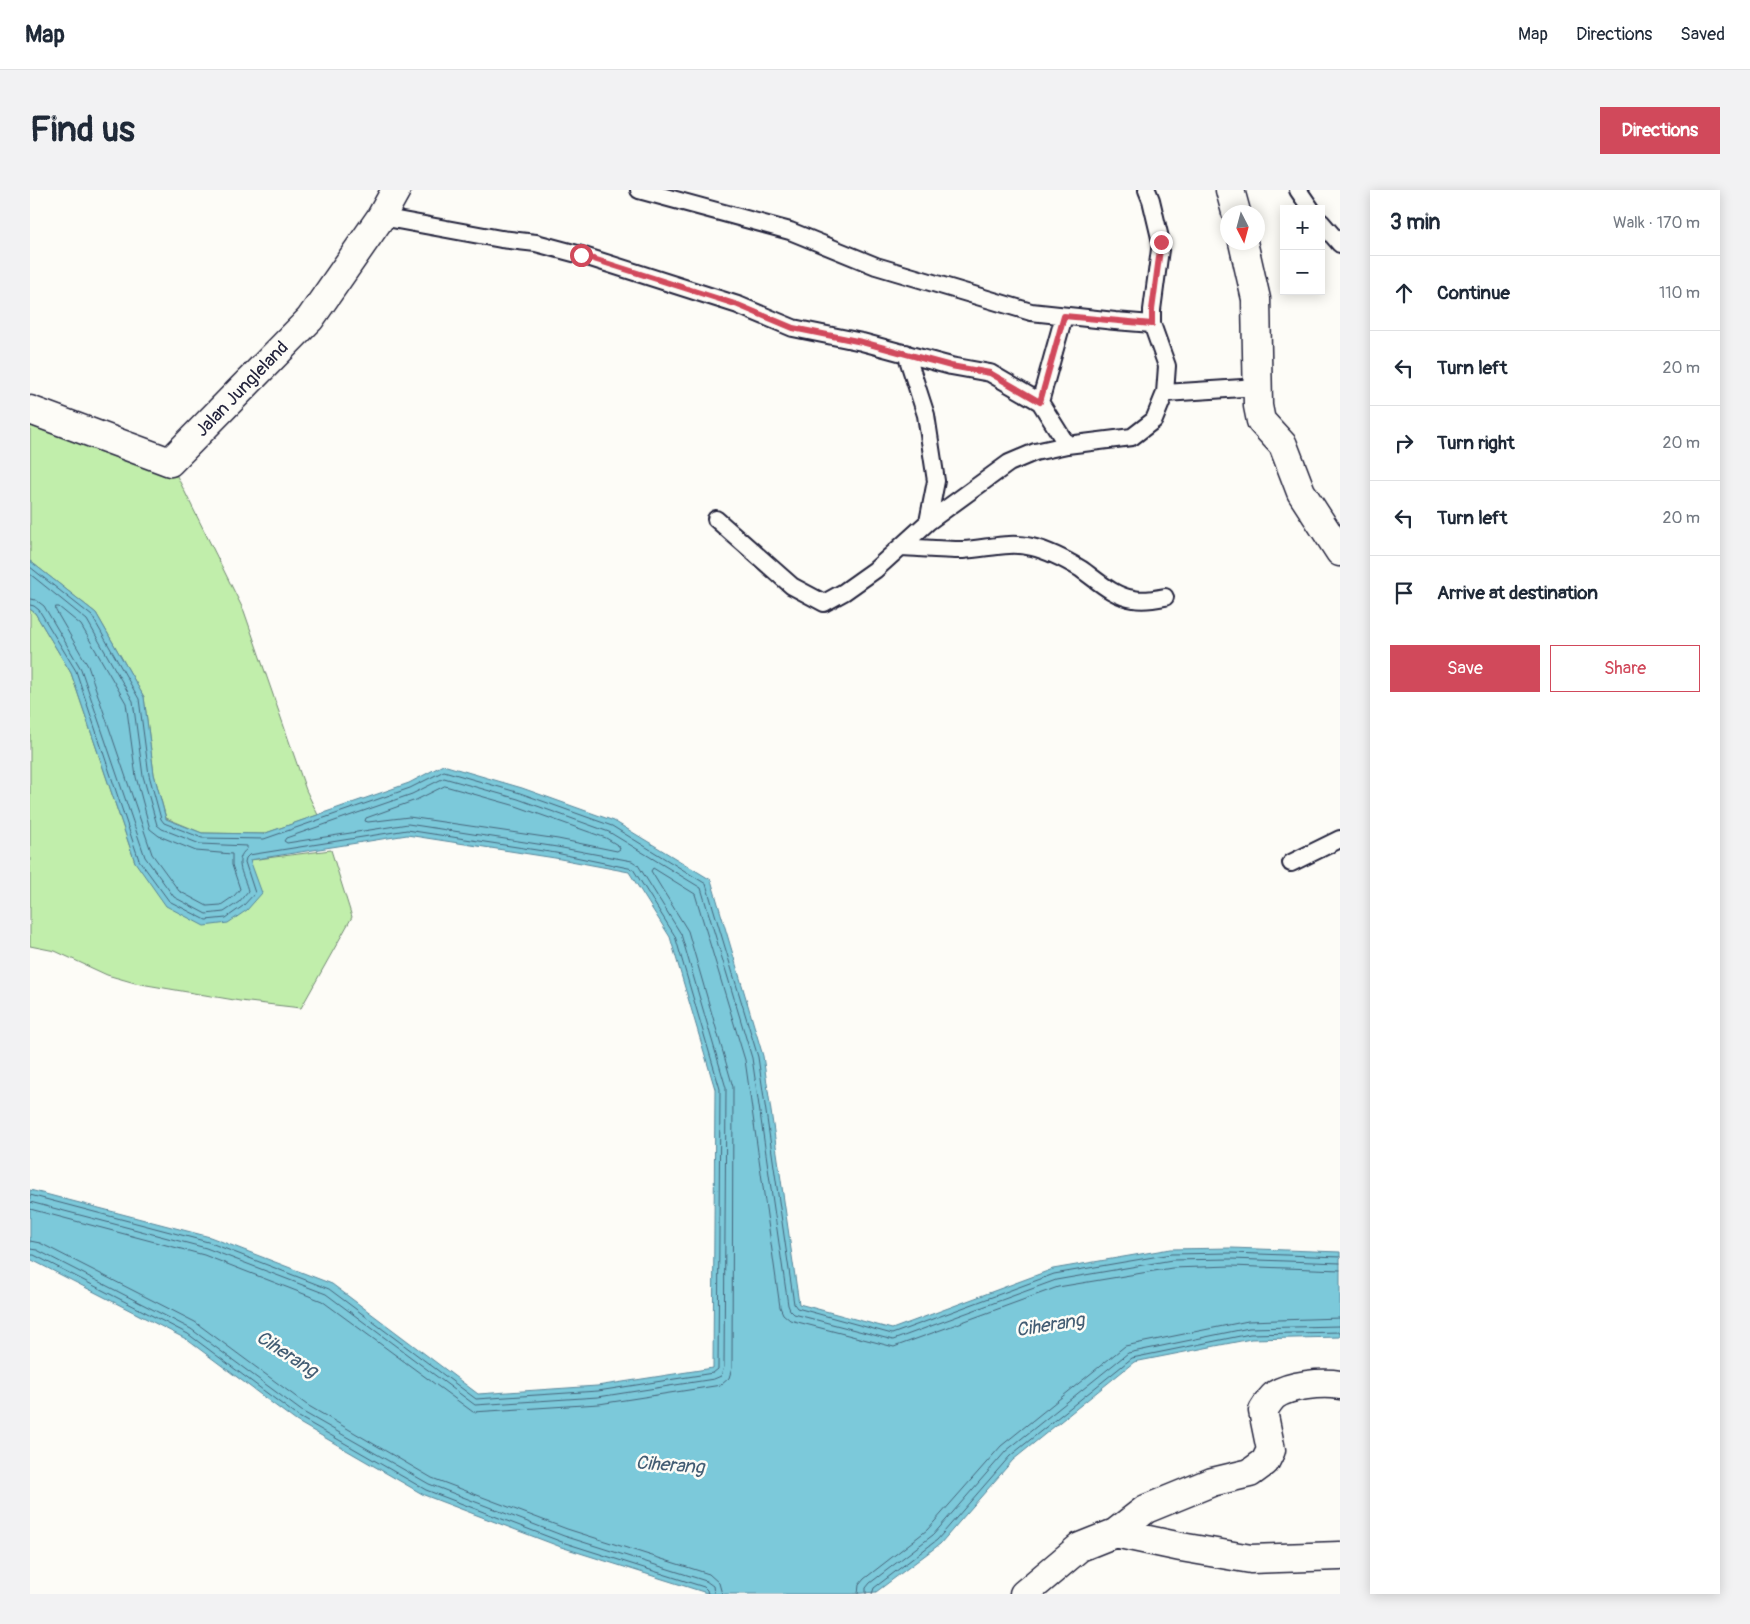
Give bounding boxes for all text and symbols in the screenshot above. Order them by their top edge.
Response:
text: Map [25,20,65,49]
text: Map [1518,23,1548,46]
text: Directions [1576,23,1652,46]
text: Saved [1680,23,1725,46]
button: Directions [1600,107,1720,154]
text: Find us [30,108,135,152]
north arrow [1220,205,1265,250]
map controls [1280,205,1325,295]
button: + [1280,205,1325,250]
text: 3 min [1390,209,1440,236]
text: Walk · 170 m [1613,213,1700,233]
route end [1150,231,1173,254]
route start [570,244,593,267]
button: − [1280,250,1325,295]
icon: ahead [1390,279,1418,307]
text: Continue [1437,281,1510,305]
text: 110 m [1659,283,1700,303]
street label: Jalan Jungleland [191,336,293,442]
icon: left [1390,354,1418,382]
text: Turn left [1437,356,1507,380]
text: 20 m [1662,358,1700,378]
icon: right [1390,429,1418,457]
text: Turn right [1437,431,1515,455]
text: 20 m [1662,433,1700,453]
icon: left [1390,504,1418,532]
text: Turn left [1437,506,1507,530]
text: 20 m [1662,508,1700,528]
icon: arrive [1390,579,1418,607]
text: Arrive at destination [1437,581,1598,605]
button: Save [1390,645,1540,692]
button: Share [1550,645,1700,692]
water label: Ciherang [1014,1308,1087,1342]
water label: Ciherang [252,1325,324,1384]
water label: Ciherang [635,1451,707,1479]

